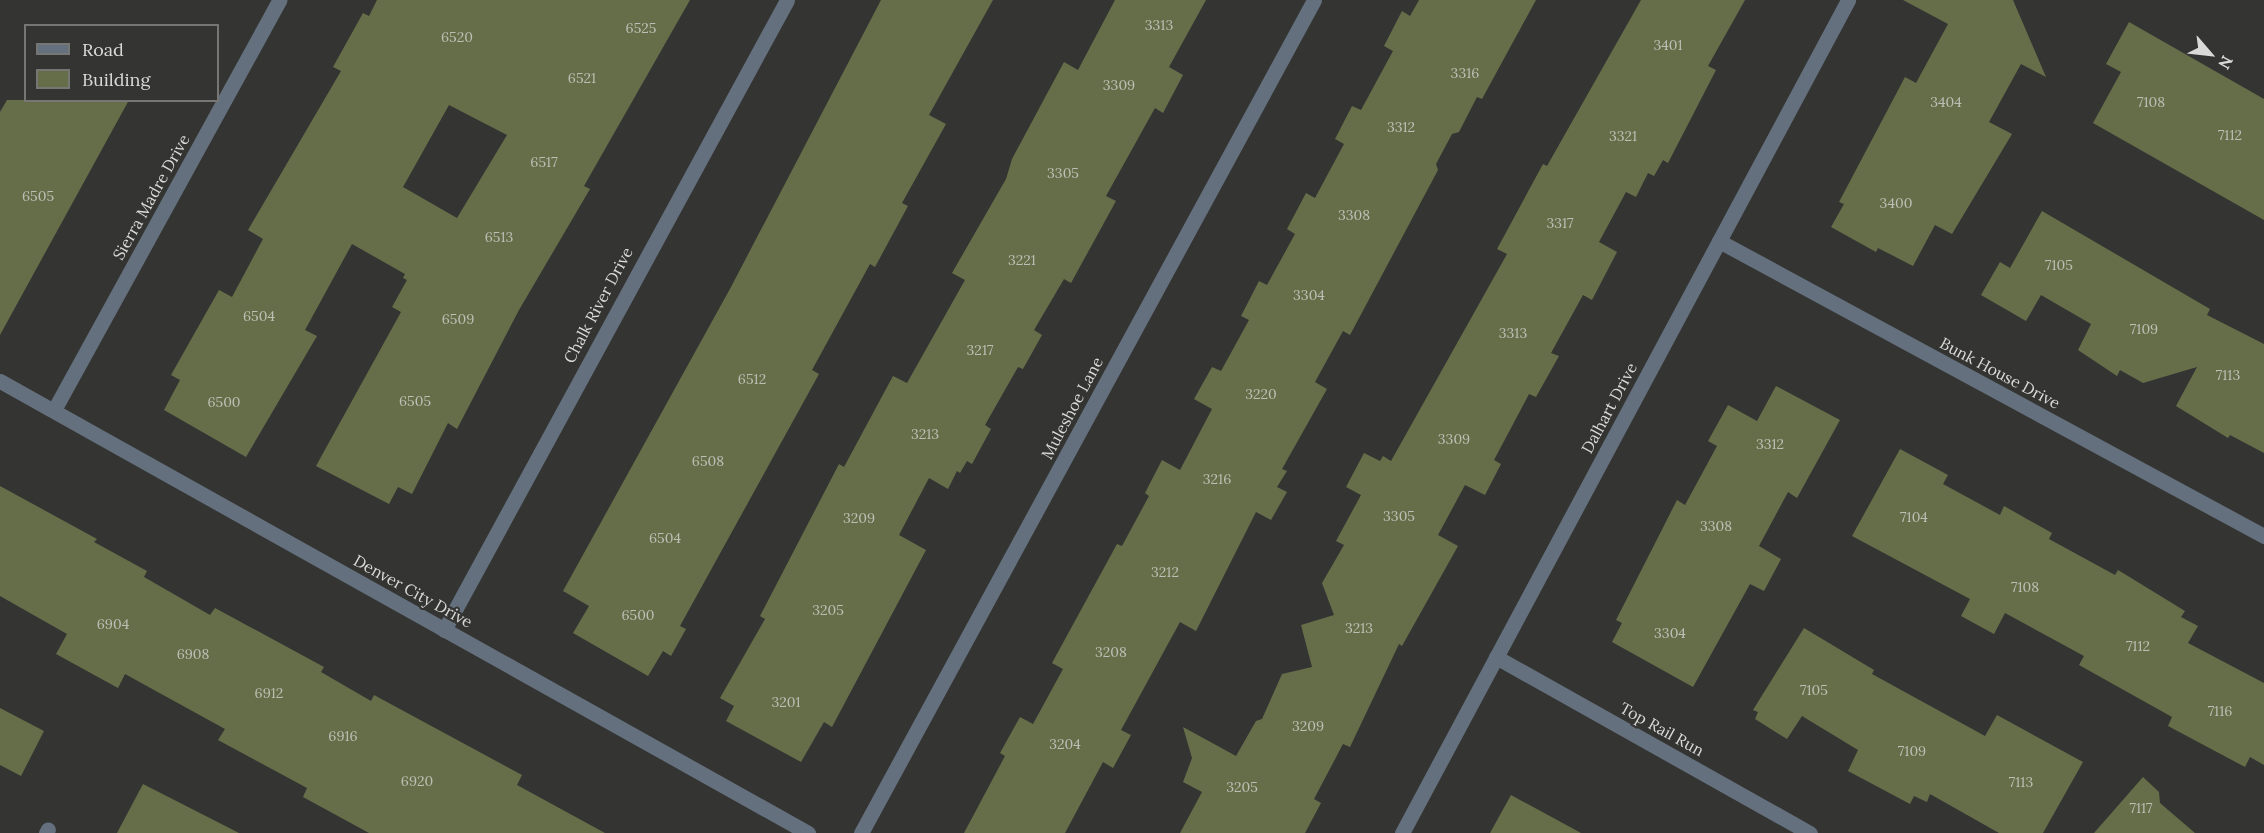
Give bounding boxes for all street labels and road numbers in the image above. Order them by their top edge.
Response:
street label: Sierra Madre Drive [109,131,193,263]
street label: Chalk River Drive [559,244,637,366]
street label: Bunk House Drive [1937,333,2063,413]
street label: Muleshoe Lane [1037,354,1107,462]
street label: Dalhart Drive [1577,359,1641,457]
street label: Denver City Drive [350,550,476,632]
street label: Top Rail Run [1617,698,1707,760]

